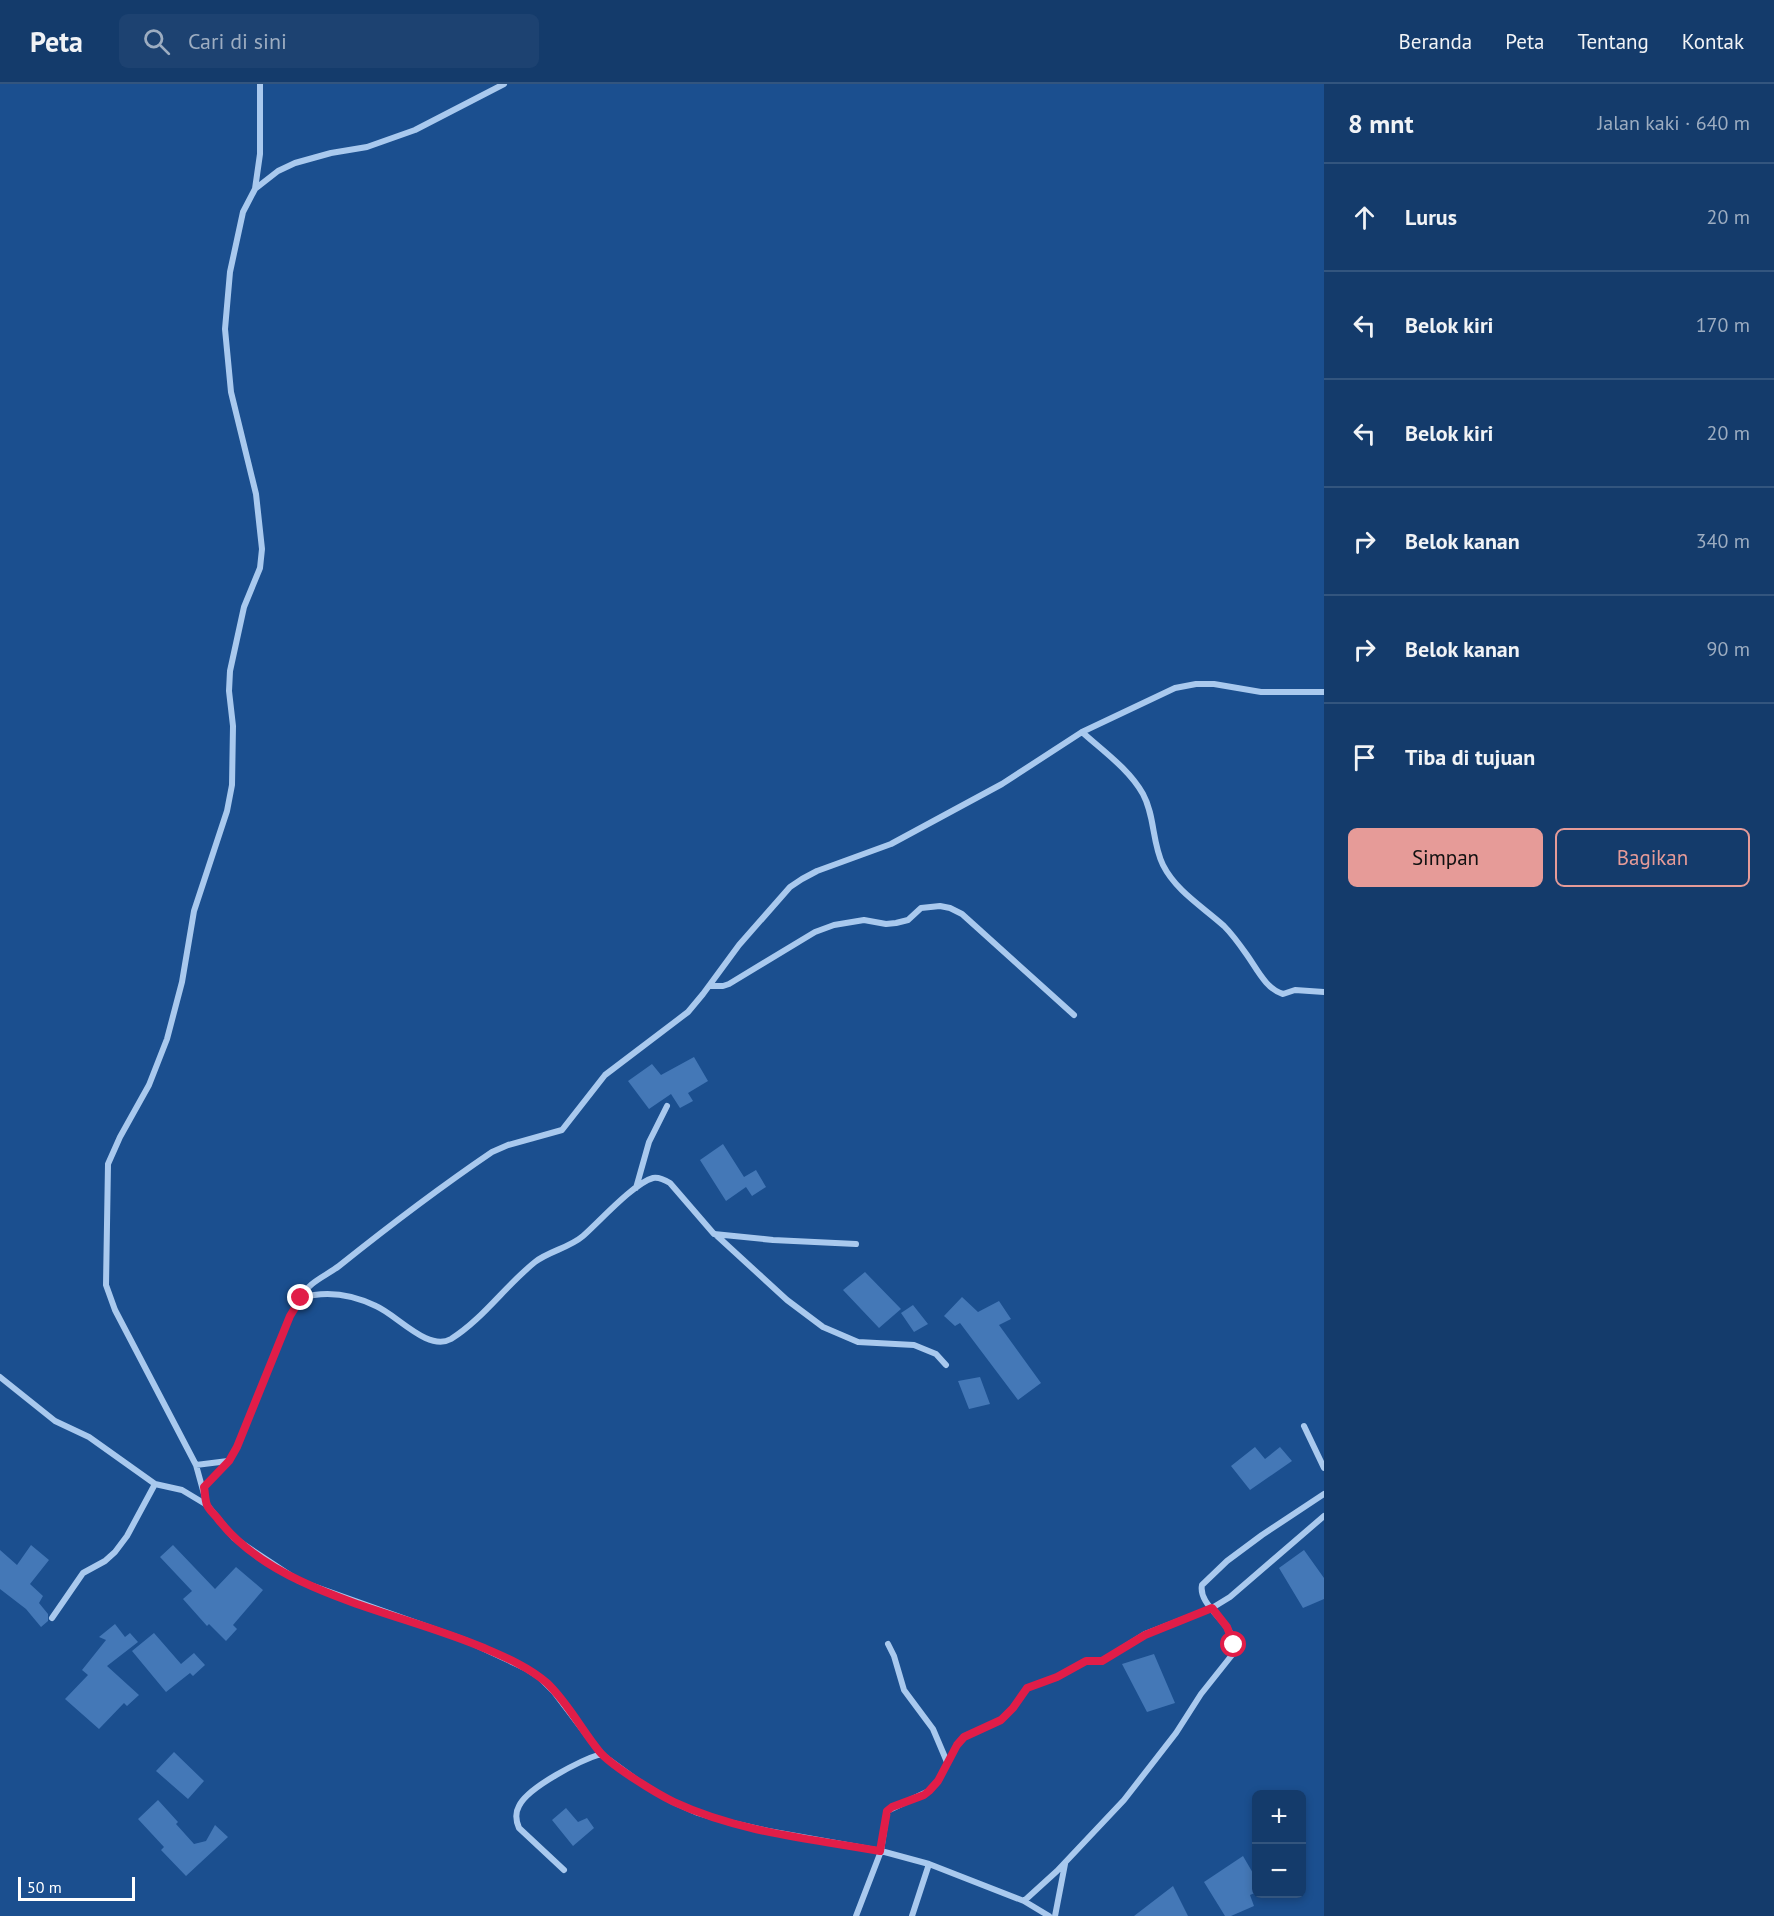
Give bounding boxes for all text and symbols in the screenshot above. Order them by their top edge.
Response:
search box [119,14,539,68]
text: Peta [30,23,83,60]
icon: search [140,25,173,58]
text: Cari di sini [188,27,287,55]
text: Beranda [1399,28,1472,55]
text: Peta [1505,28,1544,55]
text: Tentang [1577,28,1649,55]
text: Kontak [1682,28,1744,55]
text: 8 mnt [1348,107,1414,140]
text: Jalan kaki · 640 m [1597,110,1750,136]
icon: ahead [1348,201,1381,234]
text: Lurus [1405,203,1457,231]
text: 20 m [1707,204,1750,230]
icon: left [1348,309,1381,342]
text: Belok kiri [1405,311,1494,339]
text: 170 m [1696,312,1750,338]
icon: left [1348,417,1381,450]
text: Belok kiri [1405,419,1494,447]
text: 20 m [1707,420,1750,446]
icon: right [1348,525,1381,558]
text: Belok kanan [1405,527,1520,555]
text: 340 m [1696,528,1750,554]
icon: right [1348,633,1381,666]
text: Belok kanan [1405,635,1520,663]
text: 90 m [1707,636,1750,662]
icon: arrive [1348,741,1381,774]
text: Tiba di tujuan [1405,743,1535,771]
button: Simpan [1348,828,1543,887]
button: Bagikan [1555,828,1750,887]
route end [287,1284,313,1310]
route start [1220,1631,1246,1657]
map controls [1252,1790,1306,1898]
button: + [1252,1790,1306,1844]
button: − [1252,1844,1306,1898]
scale bar [18,1874,135,1902]
text: 50 m [27,1877,62,1897]

